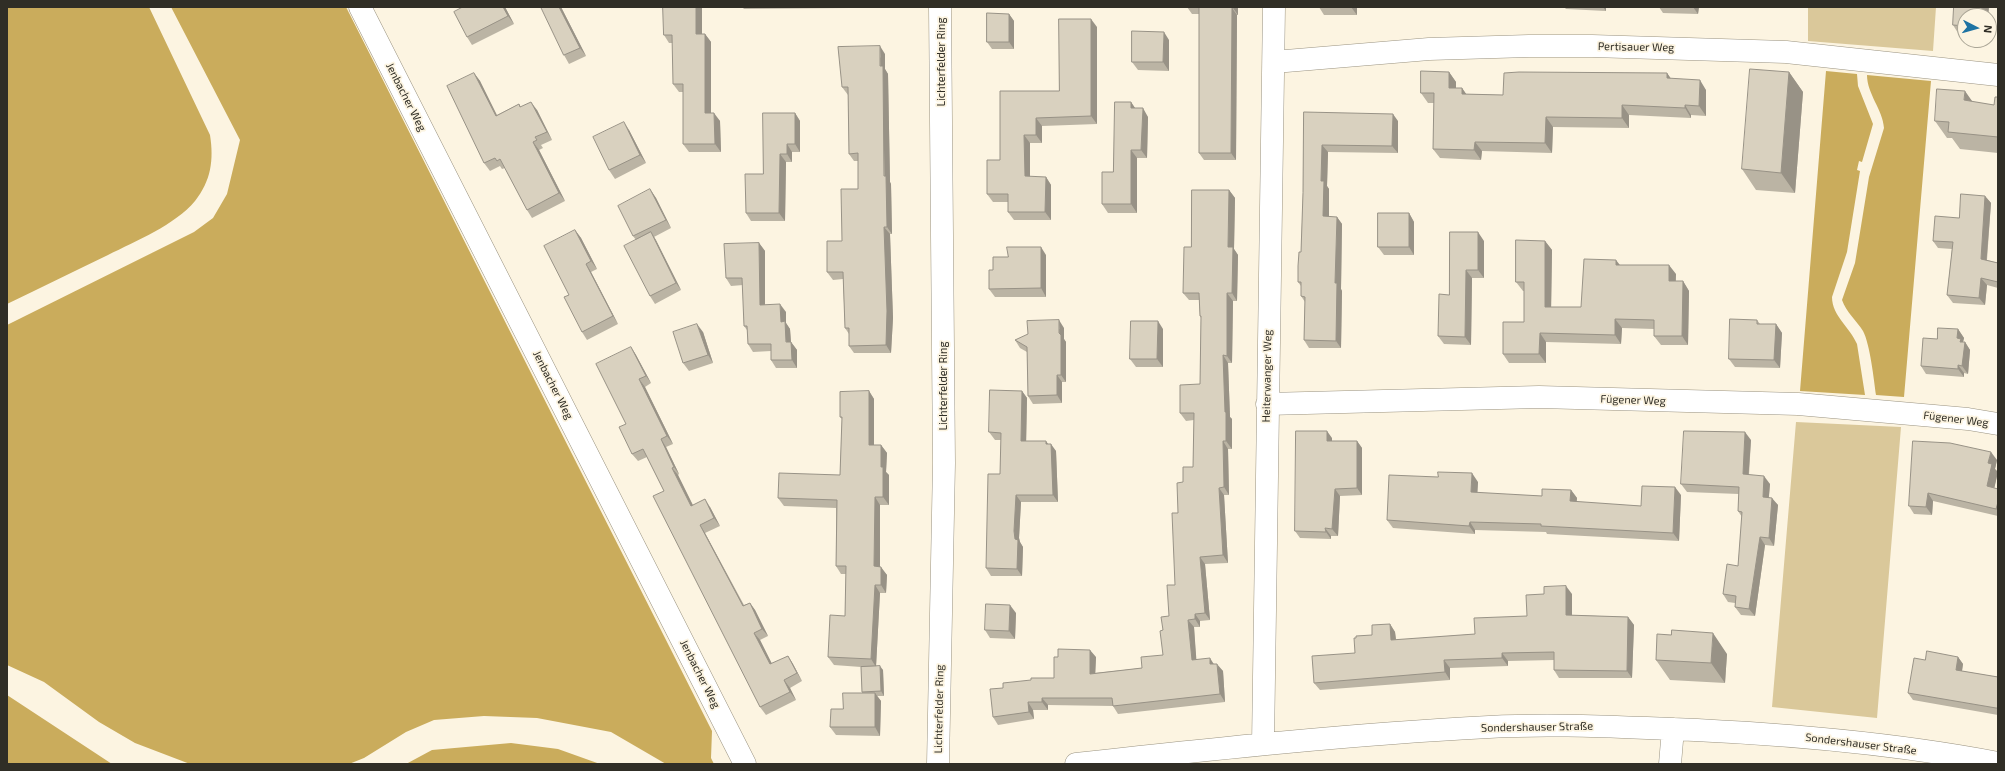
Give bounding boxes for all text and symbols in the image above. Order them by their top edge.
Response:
north arrow [1957,8,1997,48]
street label: Lichterfelder Ring [934,17,948,107]
text: N [1982,25,1995,34]
street label: Pertisauer Weg [1598,40,1674,54]
street label: Jenbacher Weg [383,61,429,133]
street label: Heiterwanger Weg [1260,329,1274,423]
street label: Lichterfelder Ring [936,341,950,431]
street label: Jenbacher Weg [530,349,576,421]
street label: Fügener Weg [1600,392,1666,408]
street label: Fügener Weg [1923,408,1989,430]
street label: Jenbacher Weg [677,638,723,710]
street label: Lichterfelder Ring [932,664,946,754]
street label: Sondershauser Straße [1481,719,1593,735]
street label: Sondershauser Straße [1805,731,1917,757]

